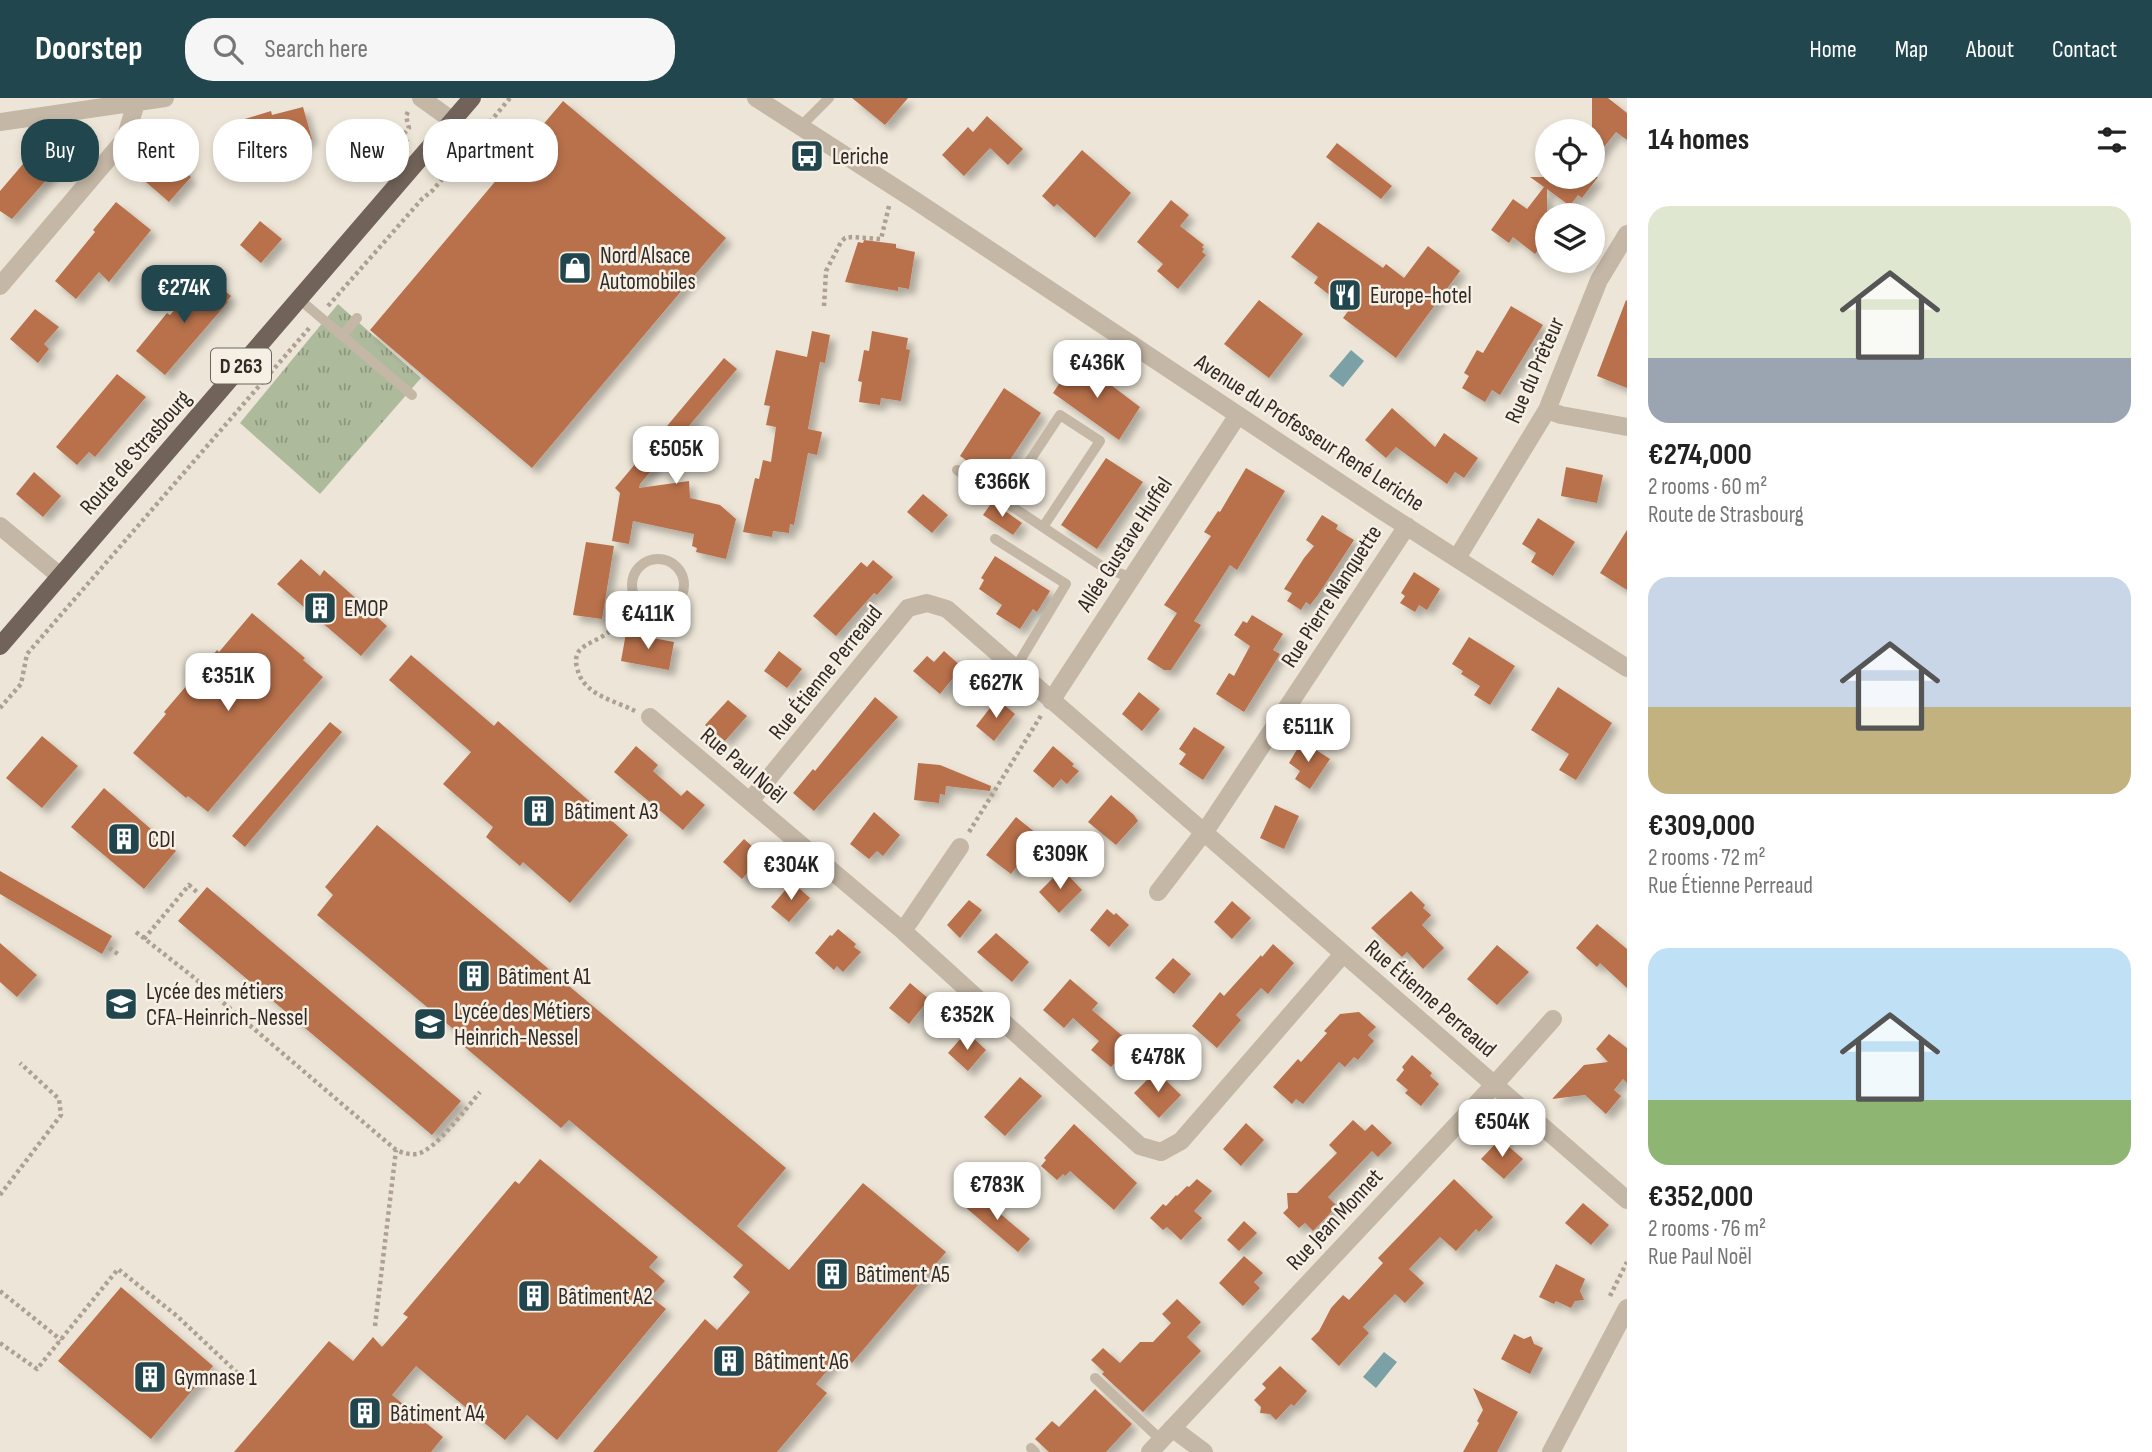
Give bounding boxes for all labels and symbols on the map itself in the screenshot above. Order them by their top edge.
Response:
bus stop icon: Leriche [788,137,826,175]
place label: Leriche [832,143,889,171]
place label: Nord Alsace Automobiles [599,242,696,296]
shop icon: Nord Alsace Automobiles [556,249,594,287]
pin: €274K [135,266,233,325]
restaurant icon: Europe-hotel [1326,276,1364,314]
place label: Europe-hotel [1370,282,1472,310]
street label: Rue du Prêteur [1499,313,1571,428]
pin: €436K [1048,341,1146,400]
road number: D 263 [211,348,271,384]
street label: Avenue du Professeur René Leriche [1189,348,1429,518]
street label: Route de Strasbourg [74,385,197,521]
pin: €505K [627,426,725,486]
pin: €366K [953,460,1051,519]
street label: Allée Gustave Huffel [1070,472,1179,618]
street label: Rue Pierre Nanquette [1275,520,1388,673]
building icon: EMOP [301,589,339,627]
pin: €411K [599,592,697,651]
place label: EMOP [344,595,388,623]
street label: Rue Étienne Perreaud [763,600,889,746]
pin: €351K [179,654,277,713]
pin: €627K [947,660,1045,720]
pin: €511K [1259,704,1357,764]
street label: Rue Paul Noël [695,722,792,810]
building icon: Bâtiment A3 [520,792,558,830]
place label: Bâtiment A3 [564,798,659,826]
building icon: CDI [105,820,143,858]
place label: CDI [148,826,175,854]
pin: €309K [1011,832,1109,891]
pin: €304K [742,842,840,902]
street label: Rue Étienne Perreaud [1359,934,1502,1063]
building icon: Bâtiment A1 [455,957,493,995]
place label: Bâtiment A1 [498,963,591,991]
place label: Lycée des métiers CFA-Heinrich-Nessel [146,978,308,1032]
school or university icon: Lycée des métiers CFA-Heinrich-Nessel [102,985,140,1023]
pin: €352K [918,992,1016,1052]
place label: Lycée des Métiers Heinrich-Nessel [454,998,591,1052]
school or university icon: Lycée des Métiers Heinrich-Nessel [411,1005,449,1043]
pin: €478K [1109,1034,1207,1094]
pin: €504K [1453,1100,1551,1159]
pin: €783K [948,1162,1046,1222]
street label: Rue Jean Monnet [1281,1163,1389,1276]
building icon: Bâtiment A5 [813,1255,851,1293]
place label: Bâtiment A5 [856,1261,950,1289]
building icon: Bâtiment A2 [515,1277,553,1315]
place label: Bâtiment A2 [558,1283,653,1311]
building icon: Bâtiment A6 [710,1342,748,1380]
place label: Bâtiment A6 [754,1348,849,1376]
building icon: Gymnase 1 [131,1358,169,1396]
place label: Gymnase 1 [174,1364,257,1392]
building icon: Bâtiment A4 [346,1394,384,1432]
place label: Bâtiment A4 [390,1400,485,1428]

